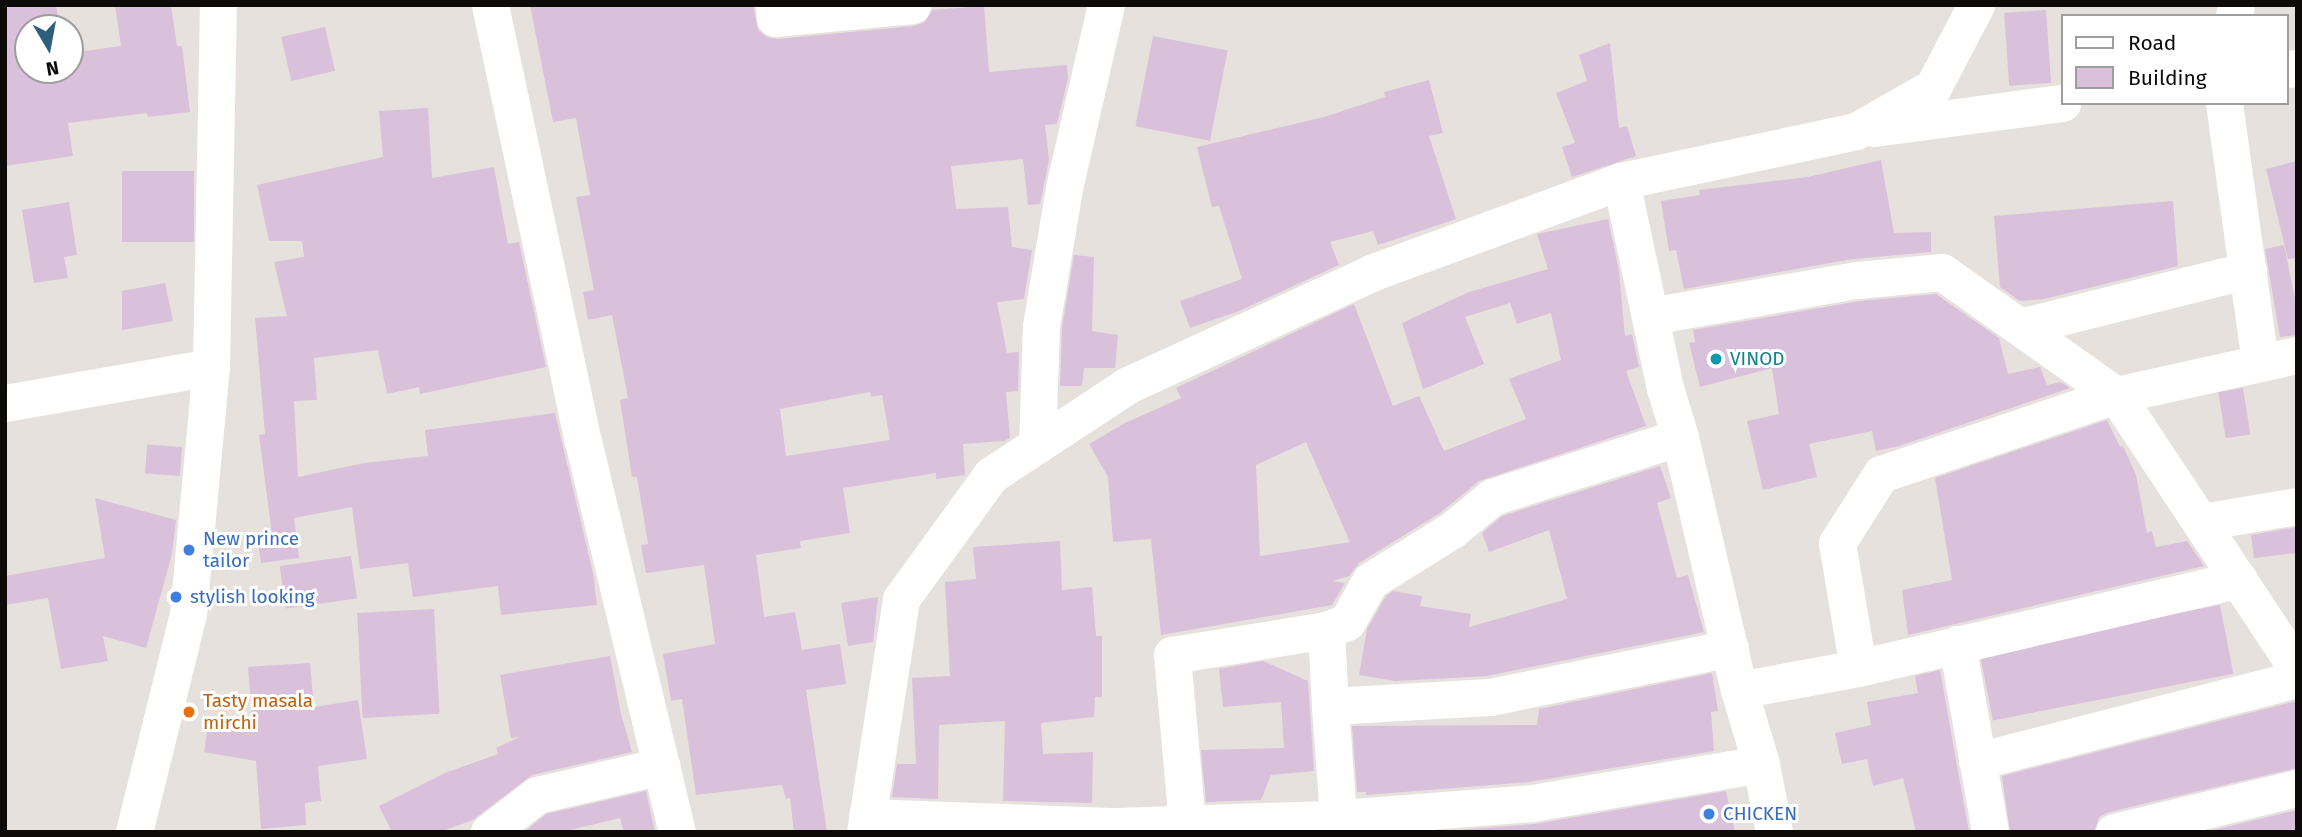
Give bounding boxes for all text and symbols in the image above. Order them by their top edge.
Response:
north arrow [14,14,84,84]
legend [2060,14,2288,105]
text: Road [2128,30,2176,56]
text: N [44,56,61,81]
text: Building [2128,65,2207,91]
place label: VINOD [1730,348,1785,370]
marker: VINOD [1708,351,1724,367]
place label: New prince tailor [203,528,299,572]
marker: New prince tailor [181,542,197,558]
place label: stylish looking [190,586,315,608]
marker: stylish looking [168,589,184,605]
place label: Tasty masala mirchi [203,690,313,734]
marker: Tasty masala mirchi [181,704,197,720]
place label: CHICKEN [1723,803,1797,825]
marker: CHICKEN [1701,806,1717,822]

